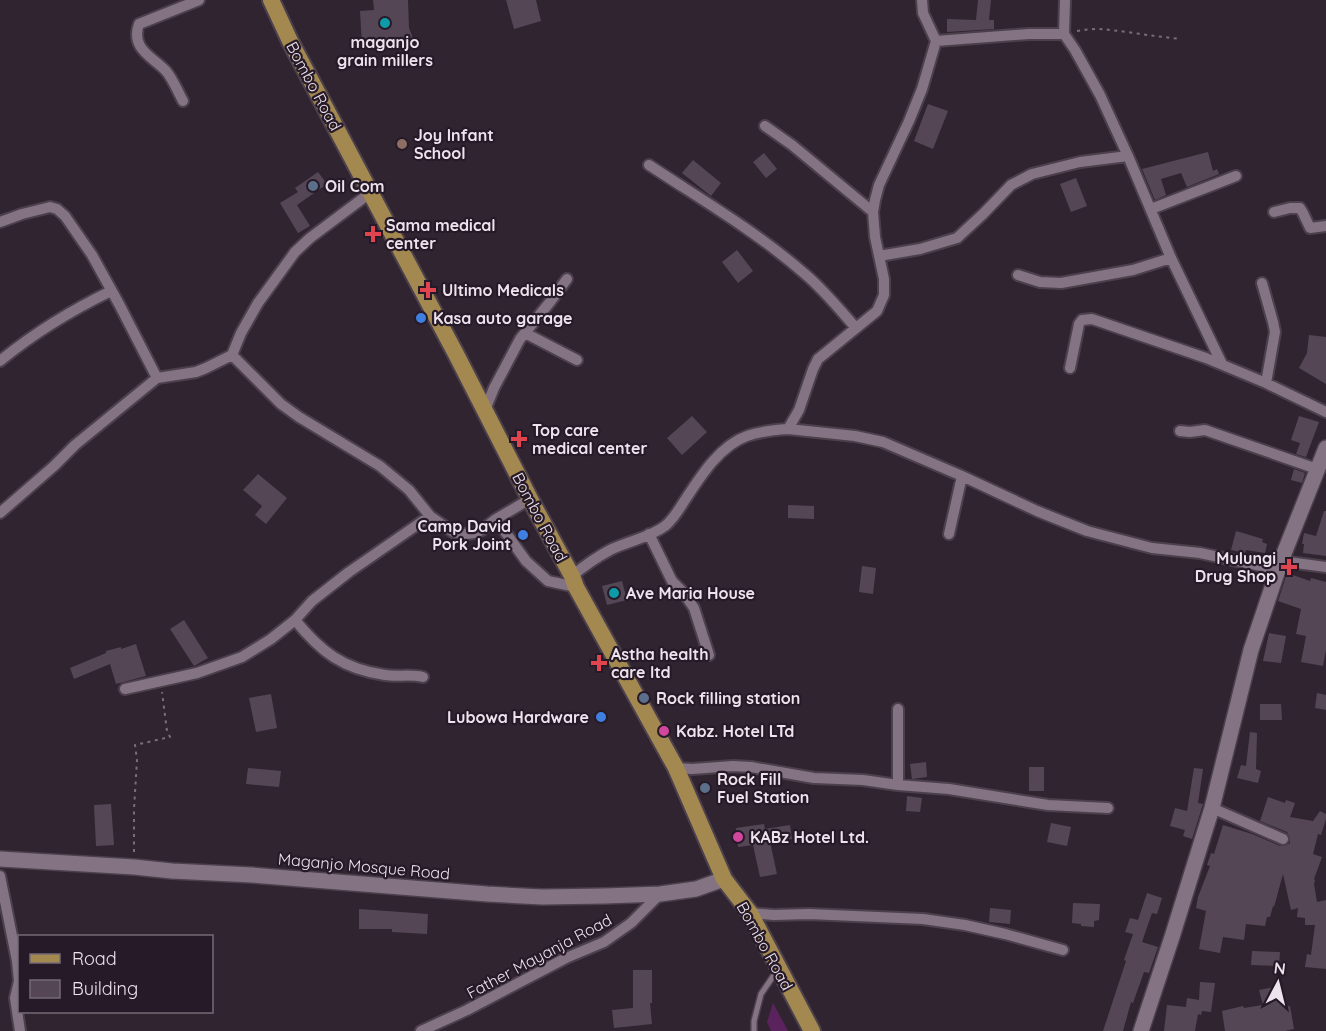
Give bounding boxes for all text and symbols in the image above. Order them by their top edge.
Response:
marker: maganjo grain millers [378,16,392,30]
place label: maganjo grain millers [337,32,433,70]
street label: Bombo Road [282,38,346,134]
place label: Joy Infant School [414,125,494,163]
marker: Joy Infant School [395,137,409,151]
place label: Oil Com [325,176,385,196]
marker: Oil Com [306,179,320,193]
place label: Sama medical center [386,215,496,253]
marker: Sama medical center [364,225,382,243]
place label: Ultimo Medicals [442,280,564,300]
marker: Ultimo Medicals [419,281,437,299]
place label: Kasa auto garage [433,308,572,328]
marker: Kasa auto garage [414,311,428,325]
place label: Top care medical center [532,420,647,458]
marker: Top care medical center [510,430,528,448]
street label: Bombo Road [508,469,572,565]
place label: Camp David Pork Joint [418,516,511,554]
marker: Camp David Pork Joint [516,528,530,542]
place label: Mulungi Drug Shop [1195,548,1276,586]
marker: Mulungi Drug Shop [1280,558,1298,576]
place label: Ave Maria House [626,583,755,603]
marker: Ave Maria House [607,586,621,600]
place label: Astha health care ltd [611,644,709,682]
marker: Astha health care ltd [592,656,606,670]
place label: Rock filling station [656,688,800,708]
marker: Rock filling station [637,691,651,705]
place label: Lubowa Hardware [447,707,589,727]
marker: Lubowa Hardware [594,710,608,724]
place label: Kabz. Hotel LTd [676,721,794,741]
marker: Kabz. Hotel LTd [657,724,671,738]
place label: Rock Fill Fuel Station [717,769,809,807]
marker: Rock Fill Fuel Station [698,781,712,795]
place label: KABz Hotel Ltd. [750,827,869,847]
marker: KABz Hotel Ltd. [731,830,745,844]
street label: Maganjo Mosque Road [277,849,451,883]
street label: Bombo Road [732,898,798,994]
street label: Father Mayanja Road [463,909,615,1003]
legend [18,935,213,1013]
text: Road [72,947,117,970]
north arrow [1248,953,1308,1013]
text: N [1273,957,1287,979]
text: Building [72,977,138,1000]

